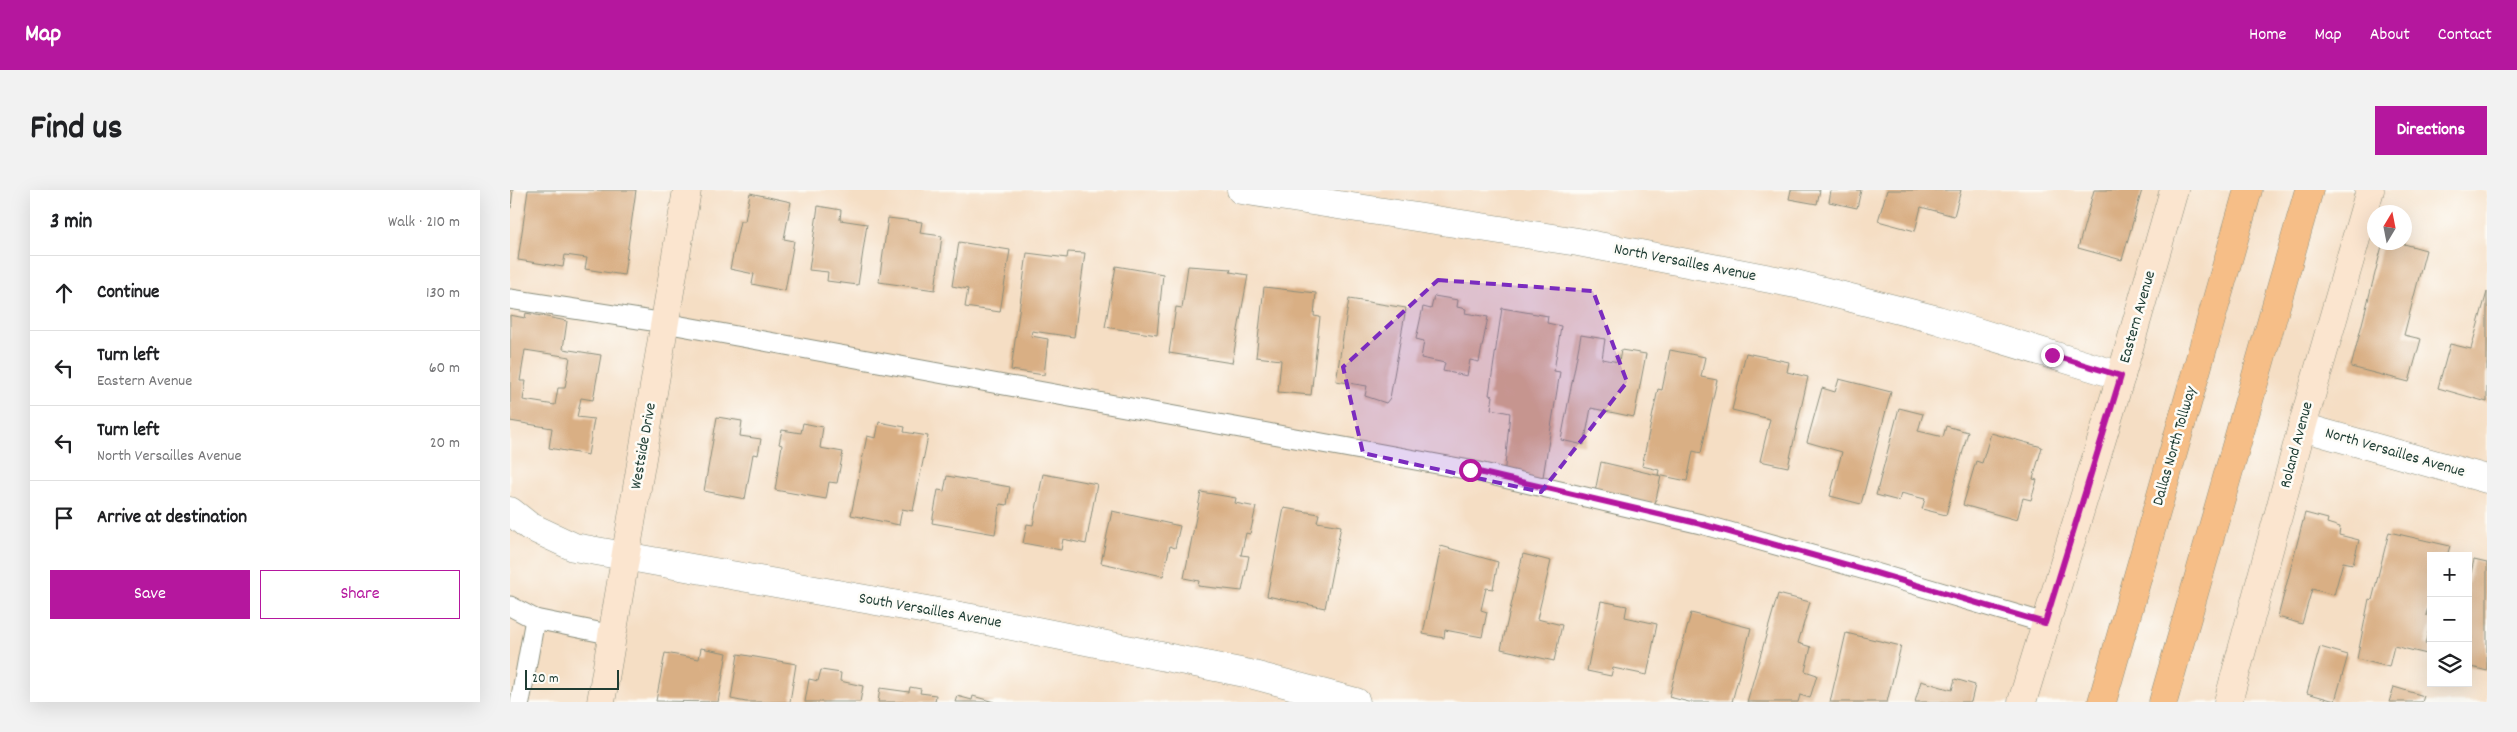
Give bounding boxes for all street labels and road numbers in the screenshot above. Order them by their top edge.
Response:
street label: North Versailles Avenue [1612,238,1758,288]
street label: Eastern Avenue [2114,268,2162,366]
street label: Dallas North Tollway [2147,383,2203,508]
street label: Roland Avenue [2274,399,2320,491]
street label: Westside Drive [625,401,663,491]
street label: North Versailles Avenue [2322,422,2468,484]
street label: South Versailles Avenue [857,587,1003,635]

